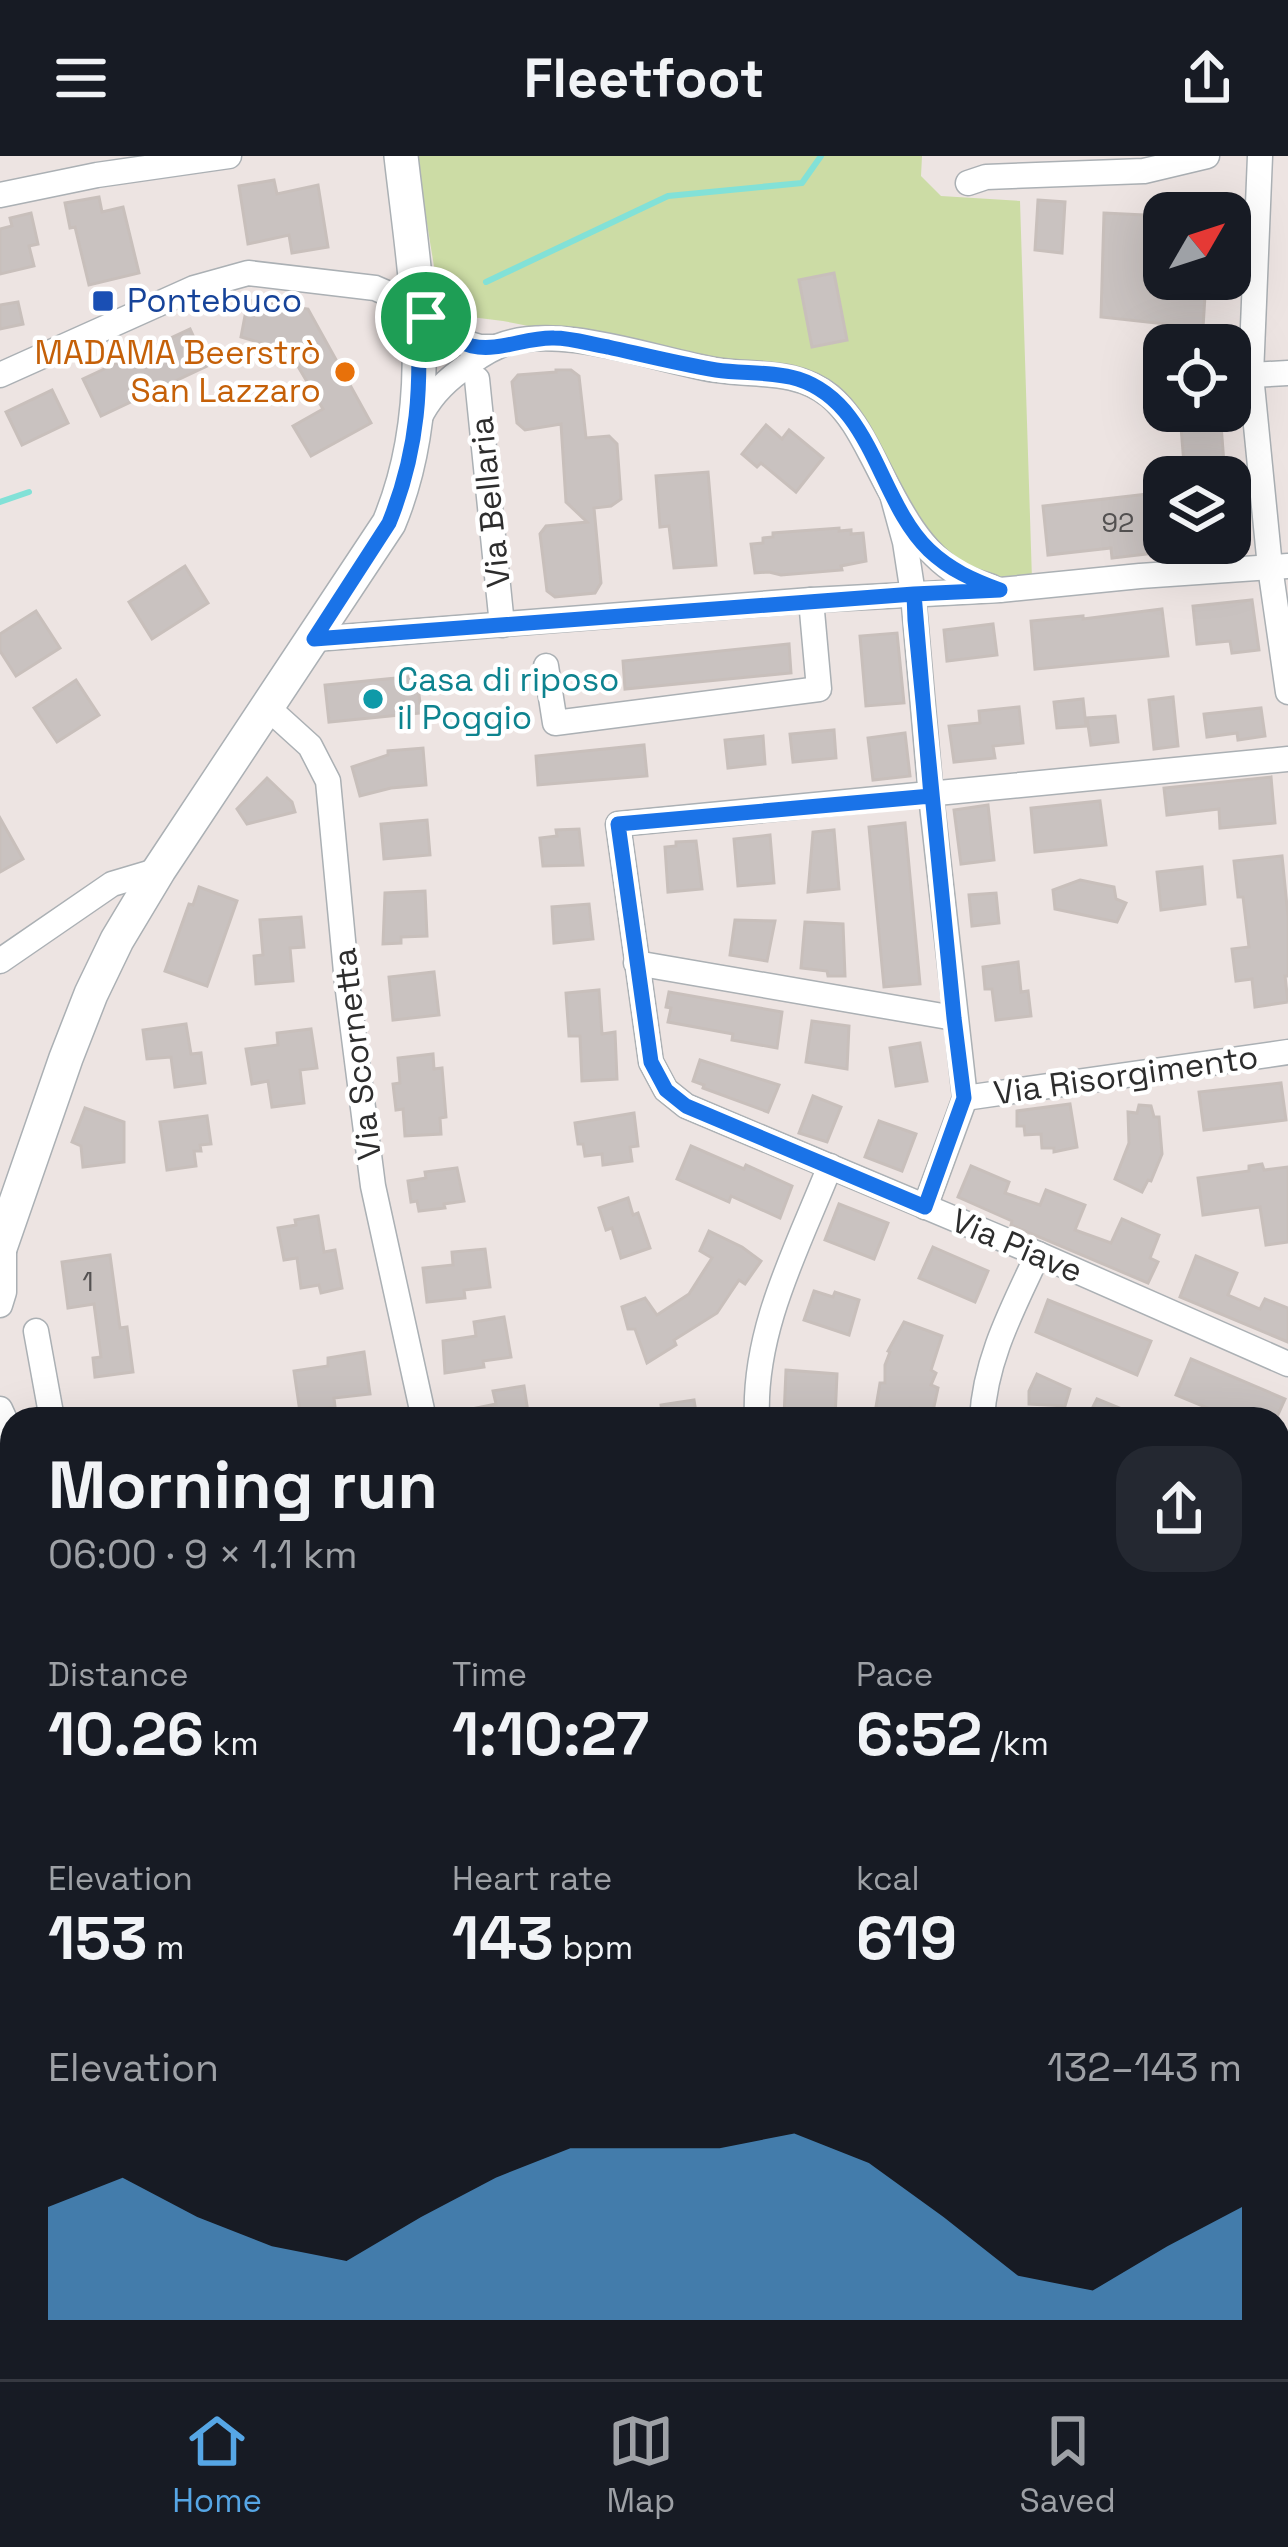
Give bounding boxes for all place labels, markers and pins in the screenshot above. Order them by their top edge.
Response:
pin [375,266,477,368]
place label: Pontebuco [127,280,302,322]
marker: Pontebuco [90,288,116,314]
place label: MADAMA Beerstrò San Lazzaro [35,332,321,412]
marker: MADAMA Beerstrò San Lazzaro [332,359,358,385]
place label: Casa di riposo il Poggio [397,659,620,739]
marker: Casa di riposo il Poggio [360,686,386,712]

